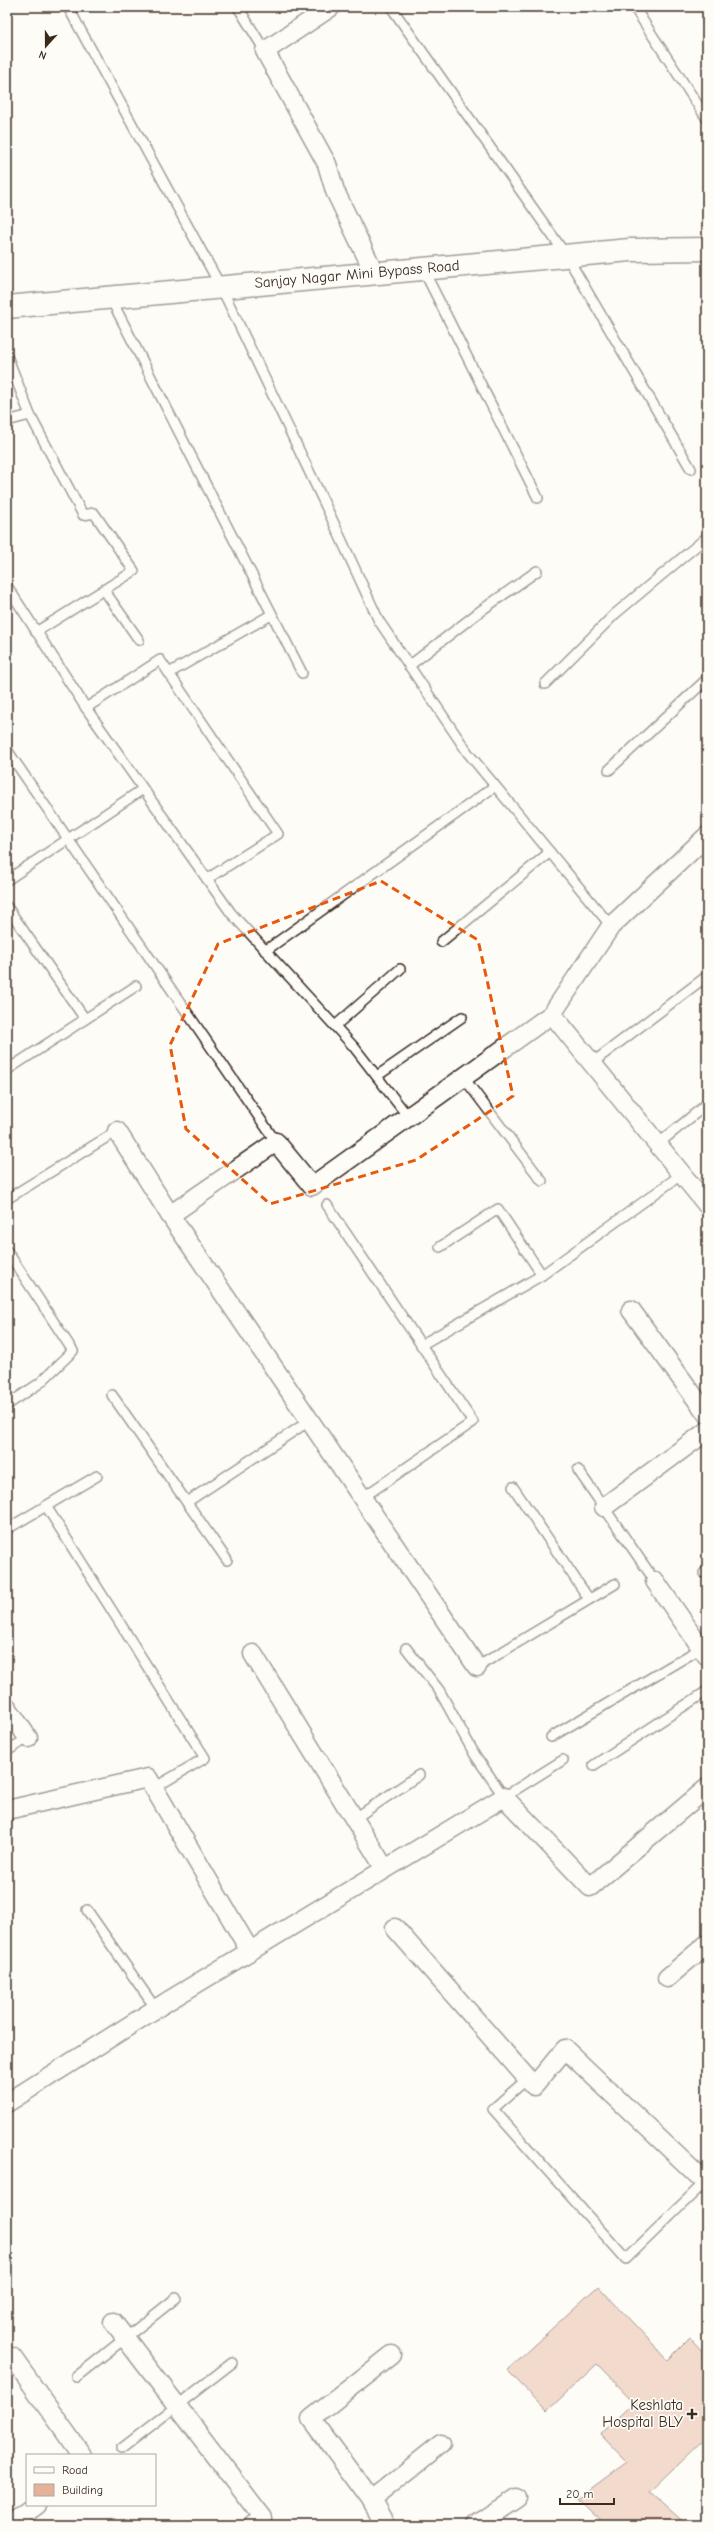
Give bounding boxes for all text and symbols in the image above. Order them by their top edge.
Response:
north arrow [26,26,66,66]
text: N [37,48,48,62]
street label: Sanjay Nagar Mini Bypass Road [254,256,460,292]
place label: Keshlata Hospital BLY [602,2396,683,2431]
marker: Keshlata Hospital BLY [686,2408,698,2420]
legend [26,2454,156,2506]
text: Road [62,2463,88,2477]
scale bar [560,2480,614,2506]
text: Building [62,2483,103,2497]
text: 20 m [566,2487,594,2501]

